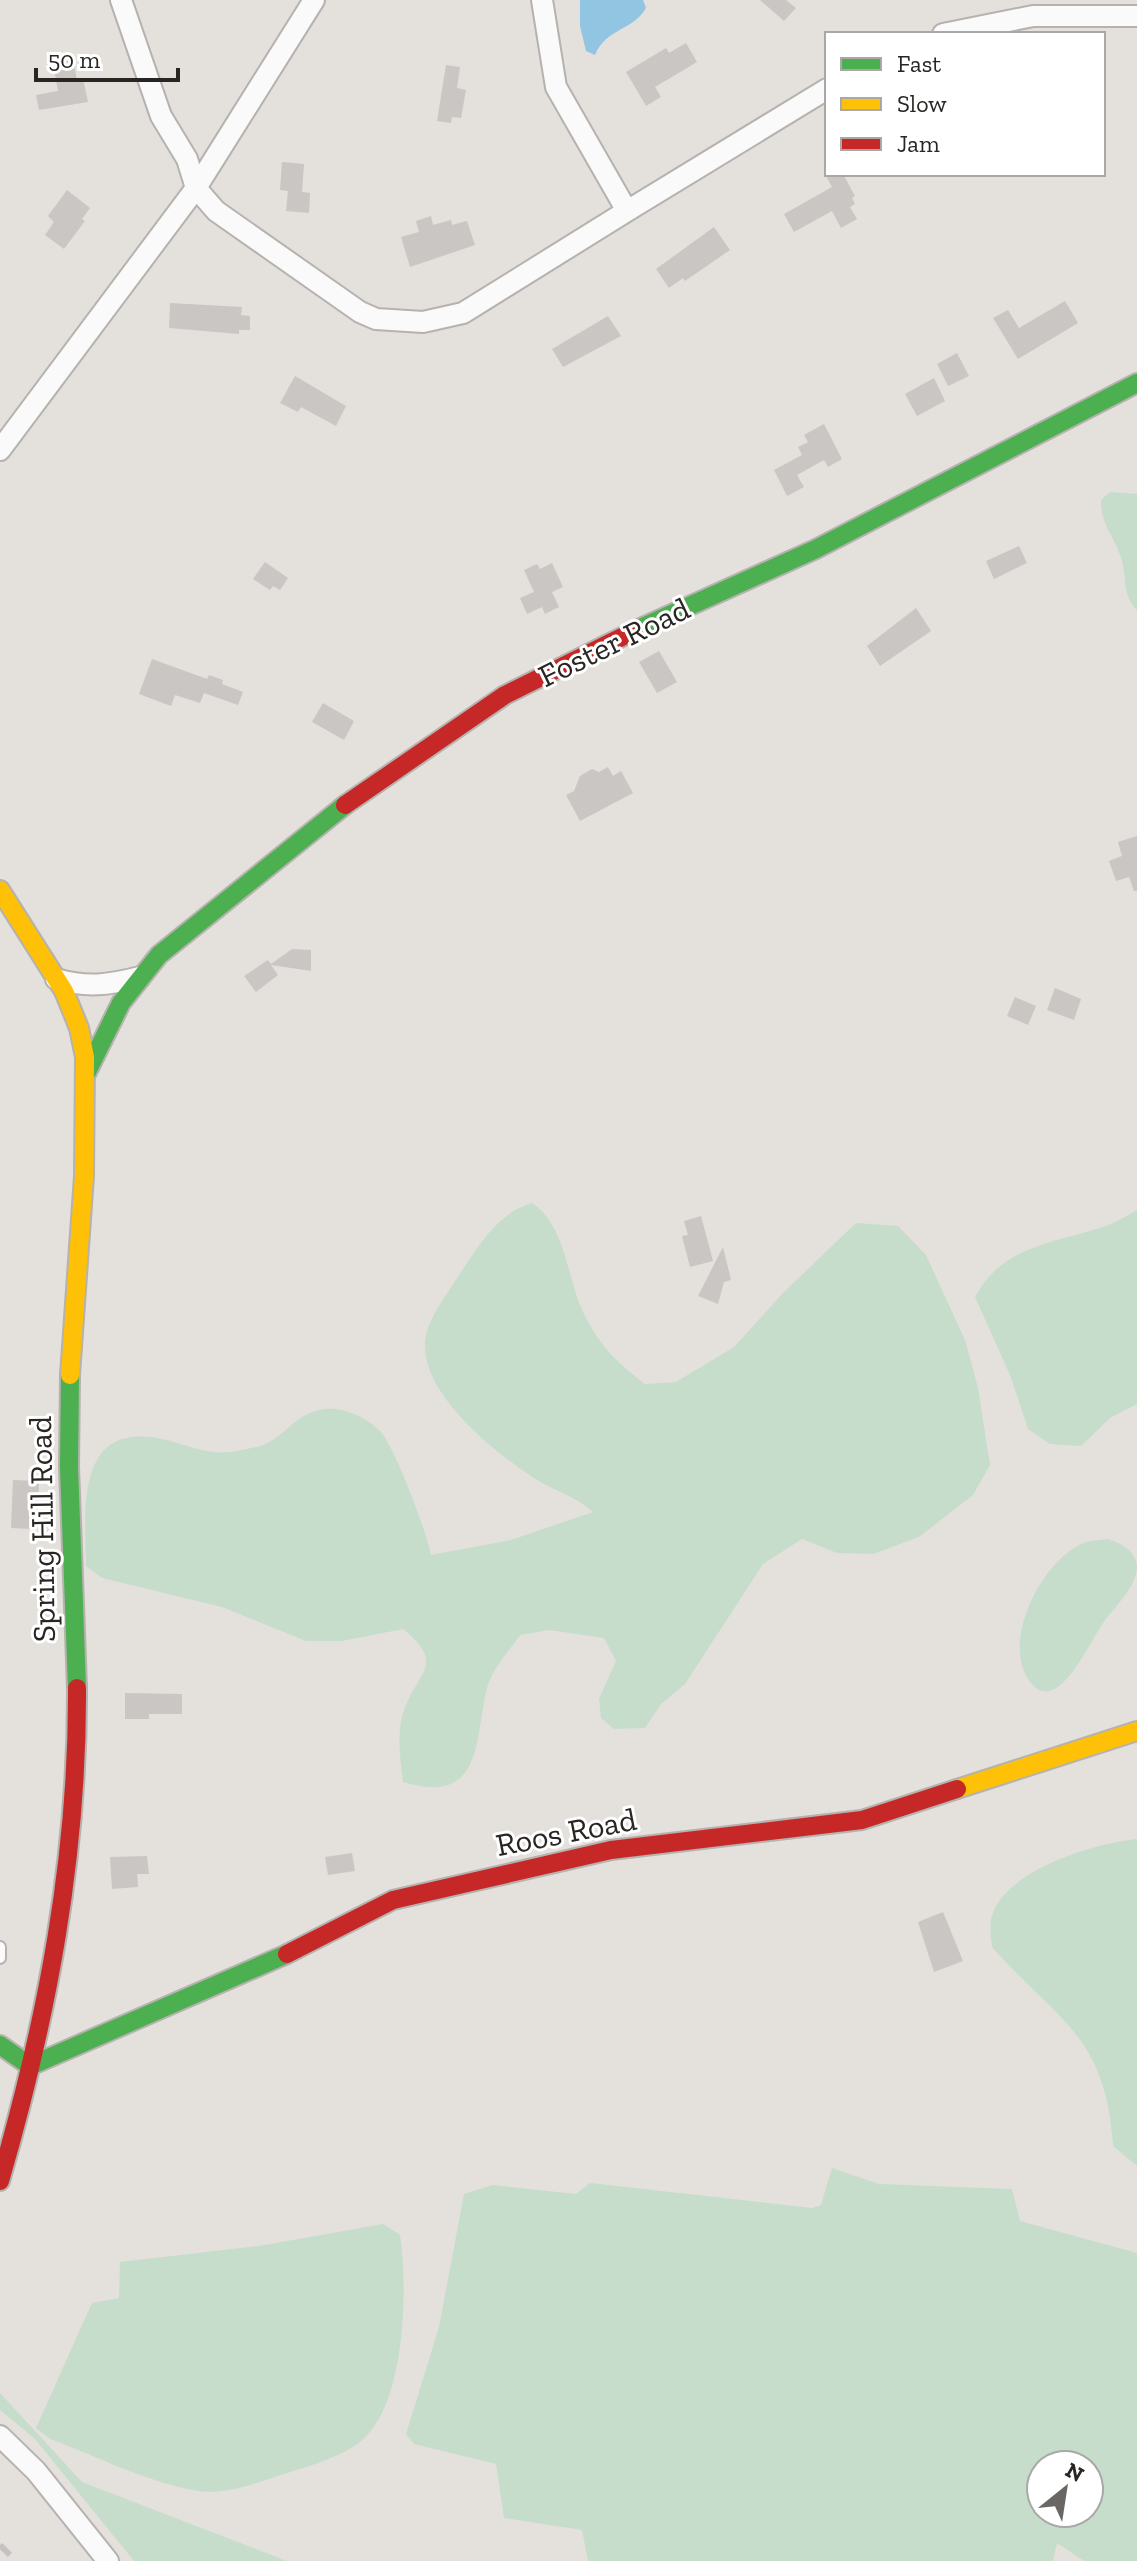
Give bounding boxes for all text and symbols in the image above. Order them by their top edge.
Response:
scale bar [36,32,178,82]
legend [825,32,1105,176]
text: 50 m [48,45,101,74]
text: Fast [897,49,941,78]
text: Slow [897,89,947,118]
text: Jam [897,129,940,158]
street label: Foster Road [532,589,696,695]
street label: Spring Hill Road [21,1415,63,1643]
street label: Roos Road [493,1800,640,1864]
north arrow [1025,2449,1105,2529]
text: N [1061,2456,1089,2488]

